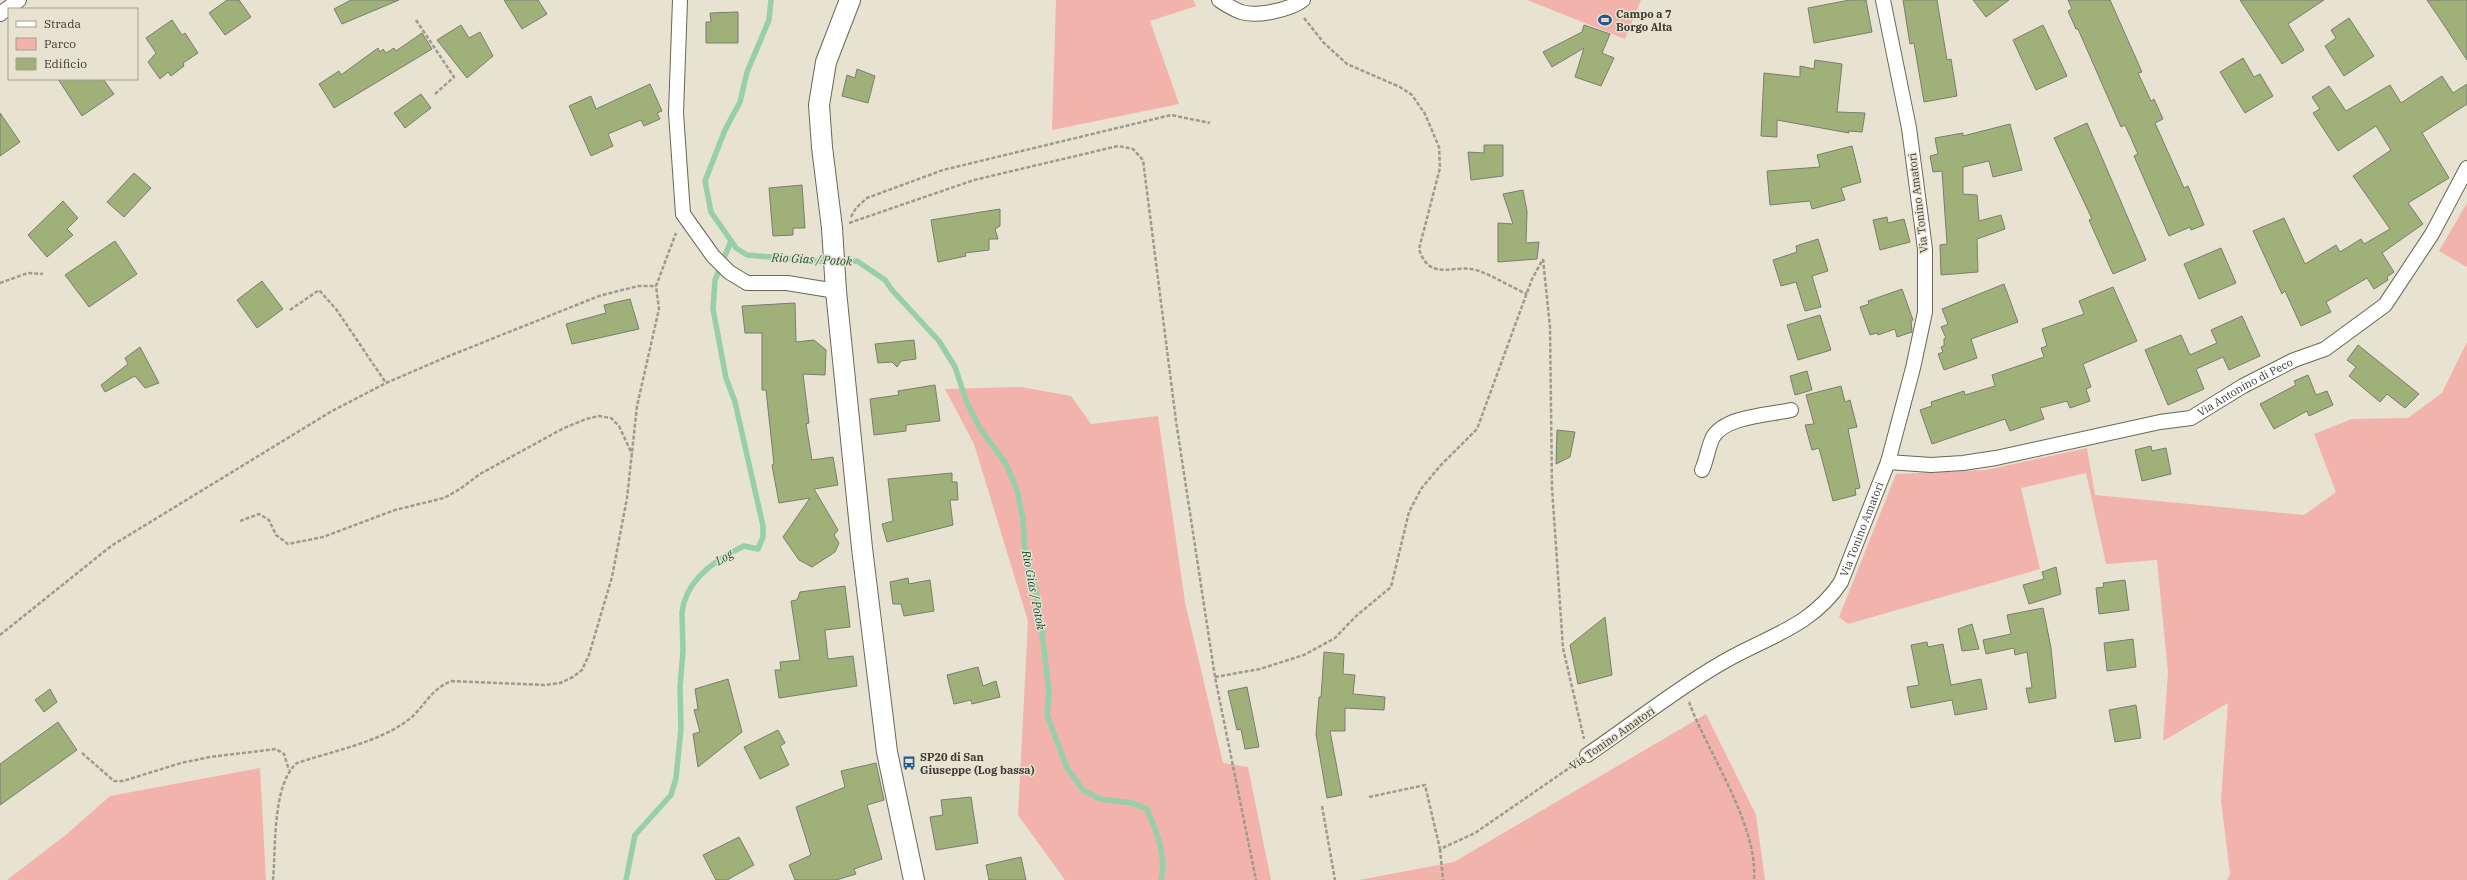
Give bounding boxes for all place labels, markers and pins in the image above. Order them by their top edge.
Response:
place label: Campo a 7 Borgo Alta [1616,7,1672,34]
sports icon: Campo a 7 Borgo Alta [1597,12,1613,28]
place label: SP20 di San Giuseppe (Log bassa) [920,750,1035,777]
bus stop icon: SP20 di San Giuseppe (Log bassa) [901,755,917,771]

